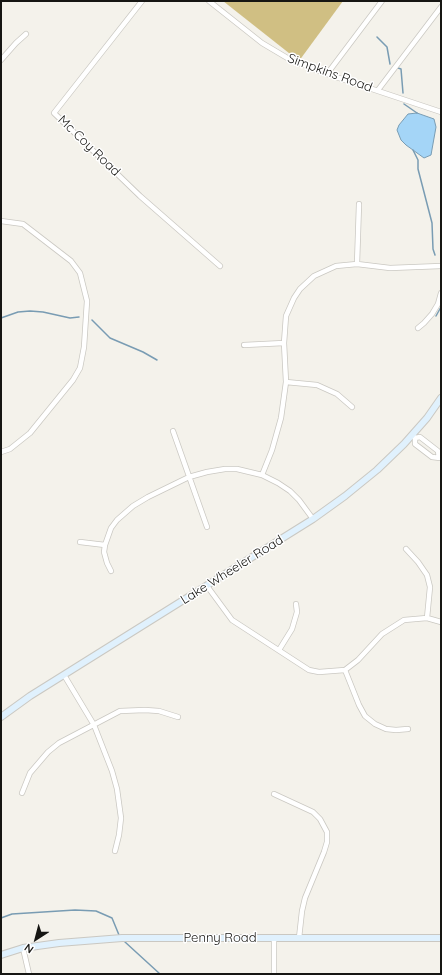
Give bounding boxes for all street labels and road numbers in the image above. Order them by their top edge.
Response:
street label: Simpkins Road [286,50,374,96]
street label: Mc Coy Road [55,112,123,180]
street label: Lake Wheeler Road [178,532,286,608]
street label: Penny Road [183,930,257,946]

